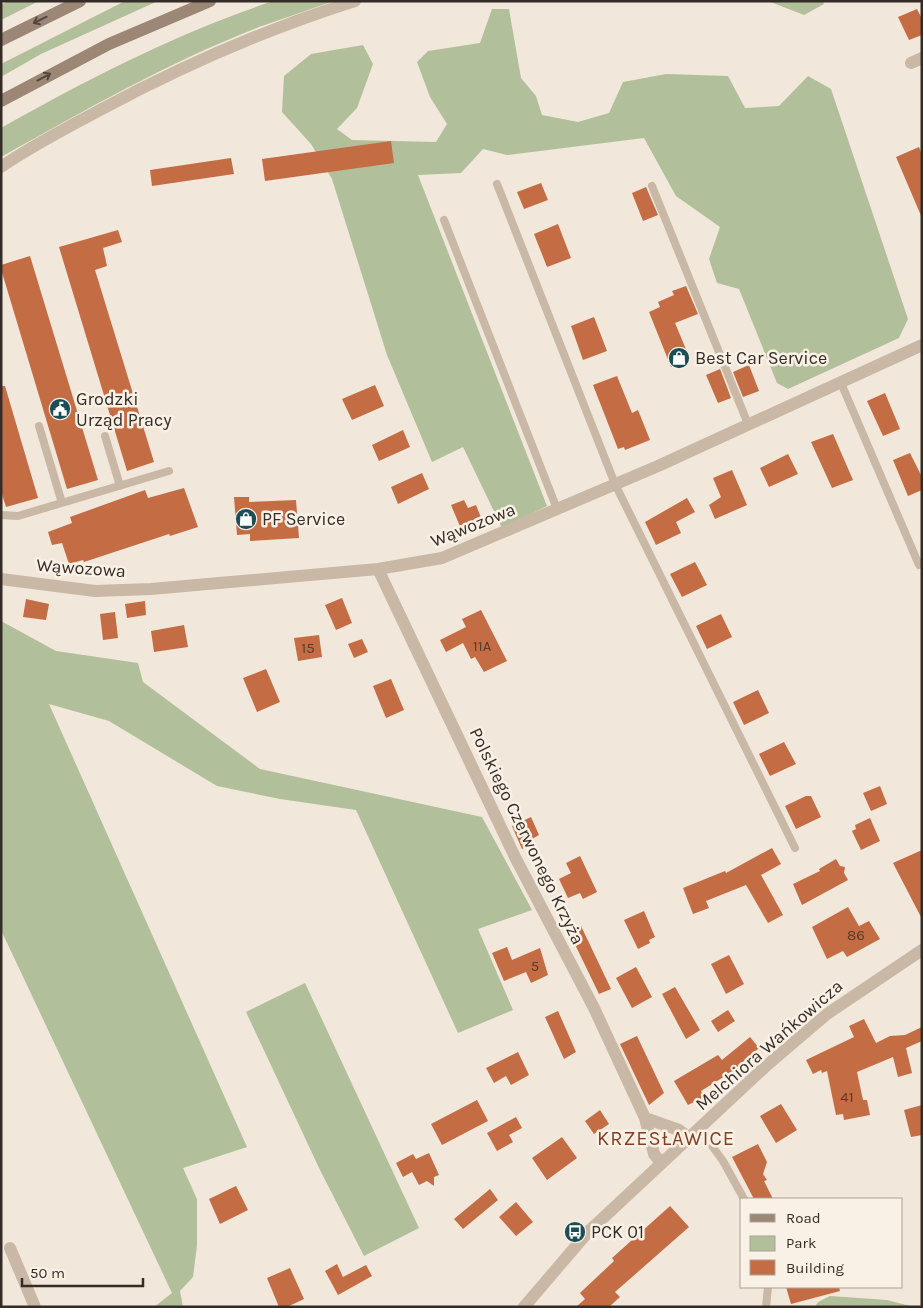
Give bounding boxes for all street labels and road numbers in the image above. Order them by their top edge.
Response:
street label: Wąwozowa [427,498,519,552]
street label: Wąwozowa [36,554,126,582]
street label: Polskiego Czerwonego Krzyża [465,724,589,948]
street label: Melchiora Wańkowicza [691,975,847,1115]

